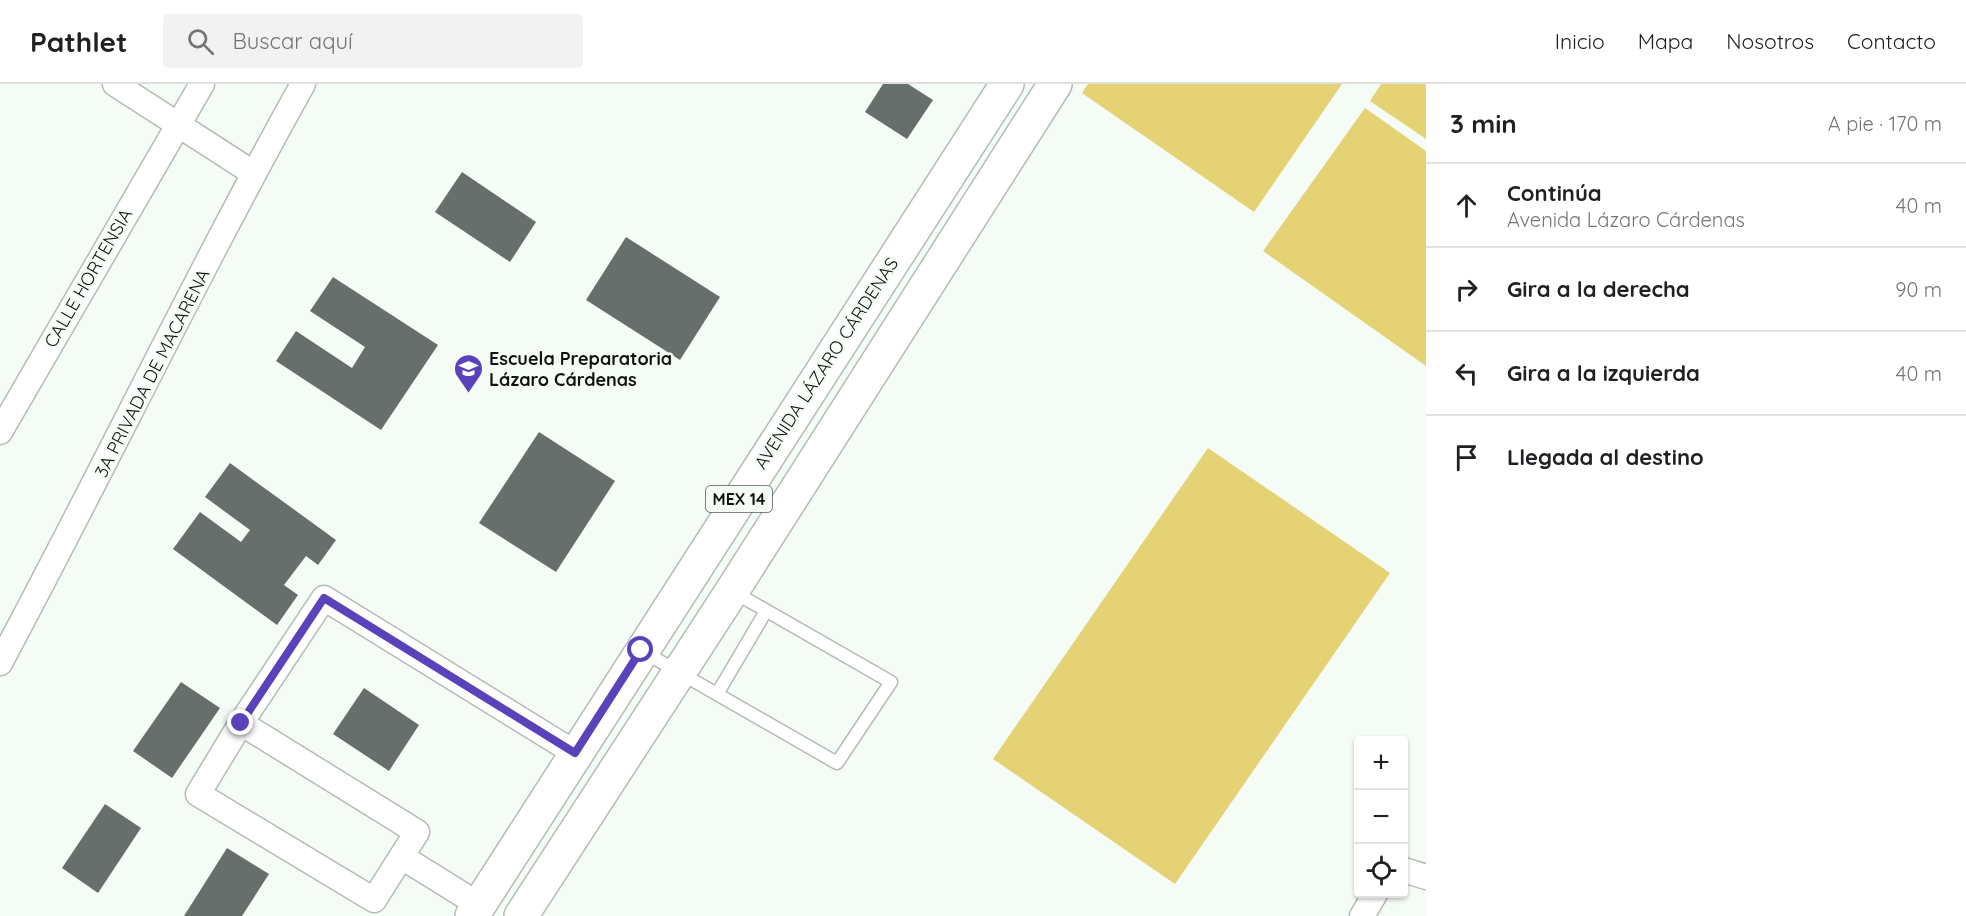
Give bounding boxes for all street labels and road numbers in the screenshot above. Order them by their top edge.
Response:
street label: CALLE HORTENSIA [39,204,137,352]
street label: AVENIDA LÁZARO CÁRDENAS [749,253,903,473]
street label: 3A PRIVADA DE MACARENA [89,265,215,481]
road number: MEX 14 [706,486,772,512]

